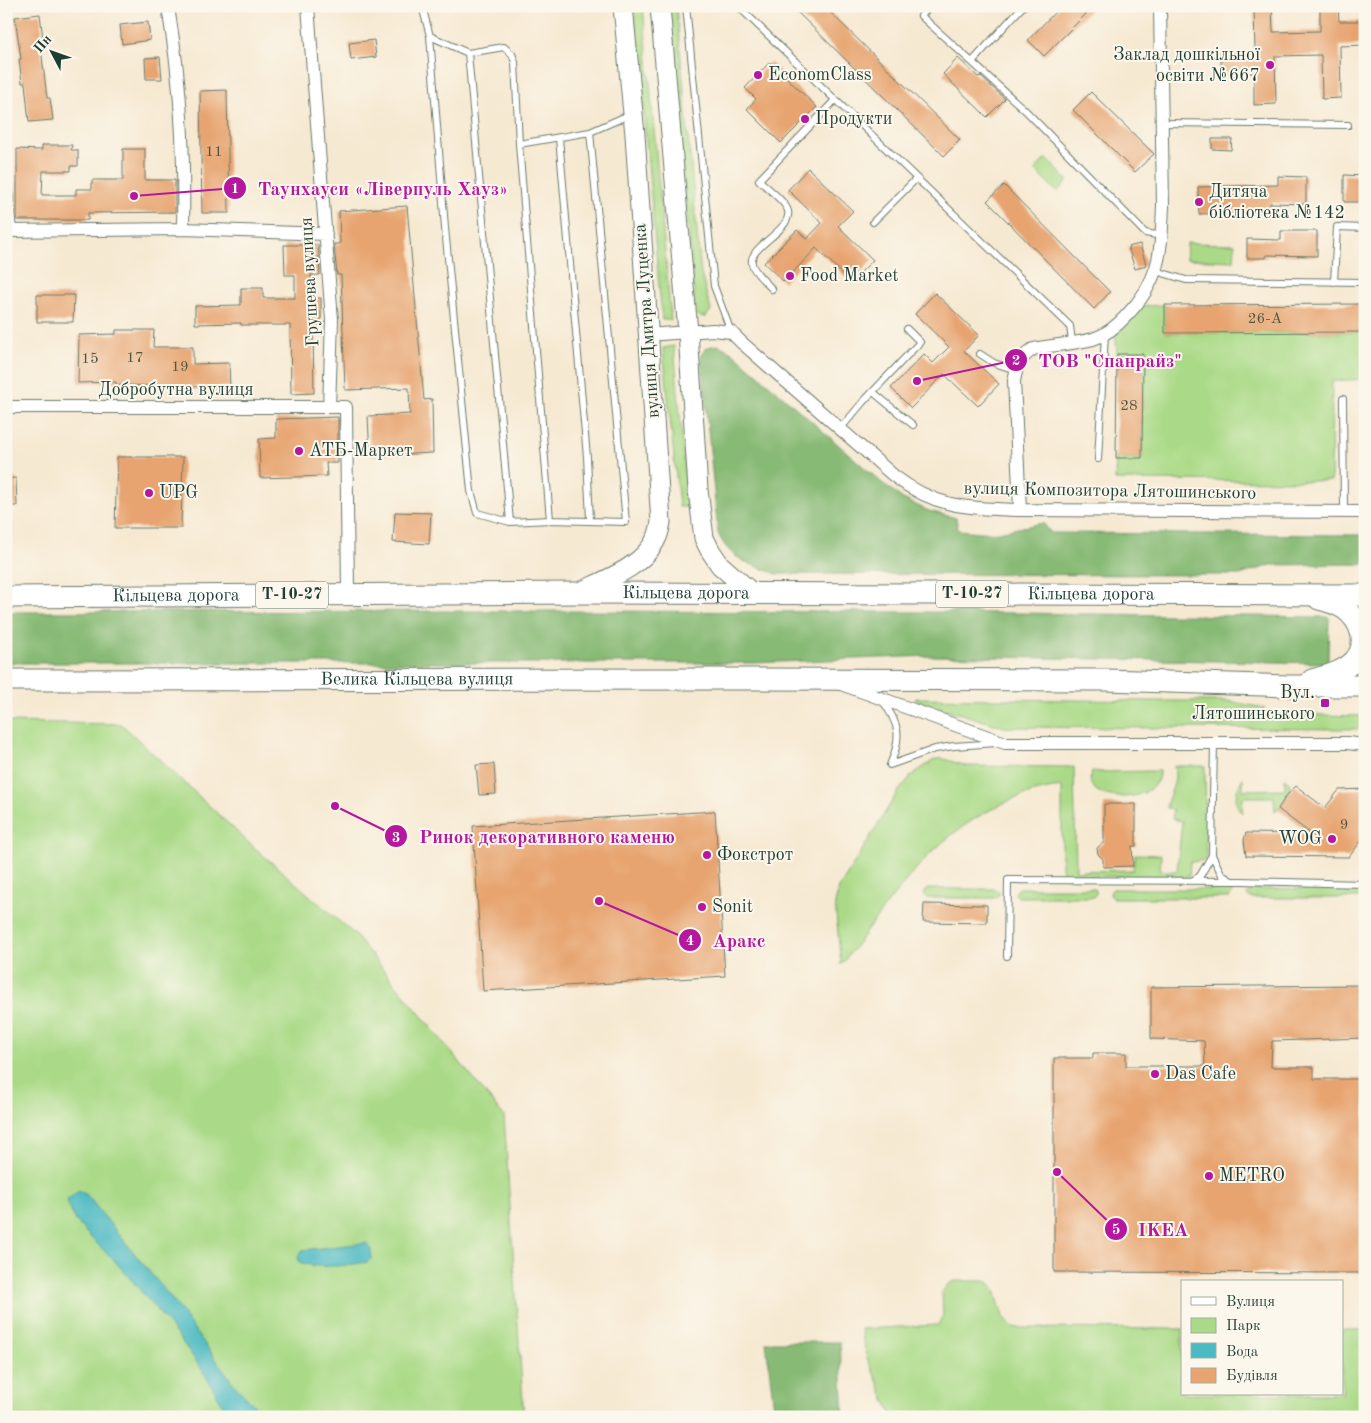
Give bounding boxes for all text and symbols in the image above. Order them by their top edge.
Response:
north arrow [28,28,78,78]
text: Пн [31,32,55,56]
place label: Заклад дошкільної освіти №667 [1113,46,1260,85]
marker: Заклад дошкільної освіти №667 [1264,59,1276,71]
place label: EconomClass [768,66,872,84]
marker: EconomClass [752,69,764,81]
place label: Продукти [815,110,893,128]
marker: Продукти [799,113,811,125]
house number: 11 [205,145,223,160]
callout: Таунхауси «Ліверпуль Хауз» [223,171,518,205]
text: Таунхауси «Ліверпуль Хауз» [258,181,508,200]
text: 1 [231,182,239,197]
place label: Дитяча бібліотека №142 [1209,183,1345,222]
marker: Дитяча бібліотека №142 [1193,196,1205,208]
street label: Грушева вулиця [298,217,322,347]
street label: вулиця Дмитра Луценка [631,223,663,419]
place label: Food Market [800,267,898,285]
marker: Food Market [784,270,796,282]
house number: 26-А [1248,312,1283,327]
callout: ТОВ "Спанрайз" [1003,343,1192,377]
house number: 17 [126,351,144,366]
house number: 15 [81,352,99,367]
text: ТОВ "Спанрайз" [1038,353,1182,372]
text: 2 [1012,354,1020,369]
house number: 19 [171,360,189,375]
street label: Добробутна вулиця [98,381,254,399]
house number: 28 [1120,399,1138,414]
place label: АТБ-Маркет [309,442,413,460]
marker: АТБ-Маркет [293,445,305,457]
street label: вулиця Композитора Лятошинського [964,479,1257,503]
place label: UPG [159,484,198,502]
marker: UPG [143,487,155,499]
road number: Т-10-27 [936,580,1008,608]
road number: Т-10-27 [256,582,328,608]
street label: Кільцева дорога [622,584,750,602]
street label: Кільцева дорога [1027,585,1155,603]
street label: Кільцева дорога [112,586,240,605]
street label: Велика Кільцева вулиця [321,670,513,689]
place label: Вул. Лятошинського [1192,684,1315,723]
marker: Вул. Лятошинського [1319,697,1331,709]
house number: 9 [1340,818,1348,833]
callout: Ринок декоративного каменю [384,819,685,853]
text: Ринок декоративного каменю [419,829,675,848]
place label: WOG [1278,830,1322,848]
text: 3 [392,831,400,846]
marker: WOG [1326,833,1338,845]
place label: Фокстрот [717,846,793,864]
marker: Фокстрот [701,849,713,861]
place label: Sonit [712,898,753,916]
marker: Sonit [696,901,708,913]
callout: Аракс [677,923,775,957]
text: Аракс [712,933,766,952]
text: 4 [686,934,694,949]
place label: Das Cafe [1165,1065,1236,1083]
marker: Das Cafe [1149,1068,1161,1080]
place label: METRO [1219,1167,1285,1185]
marker: METRO [1203,1170,1215,1182]
callout: IKEA [1103,1212,1199,1246]
text: IKEA [1138,1222,1188,1241]
text: 5 [1112,1223,1120,1238]
legend [1181,1280,1344,1396]
text: Вулиця [1226,1295,1275,1310]
text: Парк [1226,1319,1261,1334]
text: Вода [1226,1345,1259,1360]
text: Будівля [1226,1369,1278,1384]

